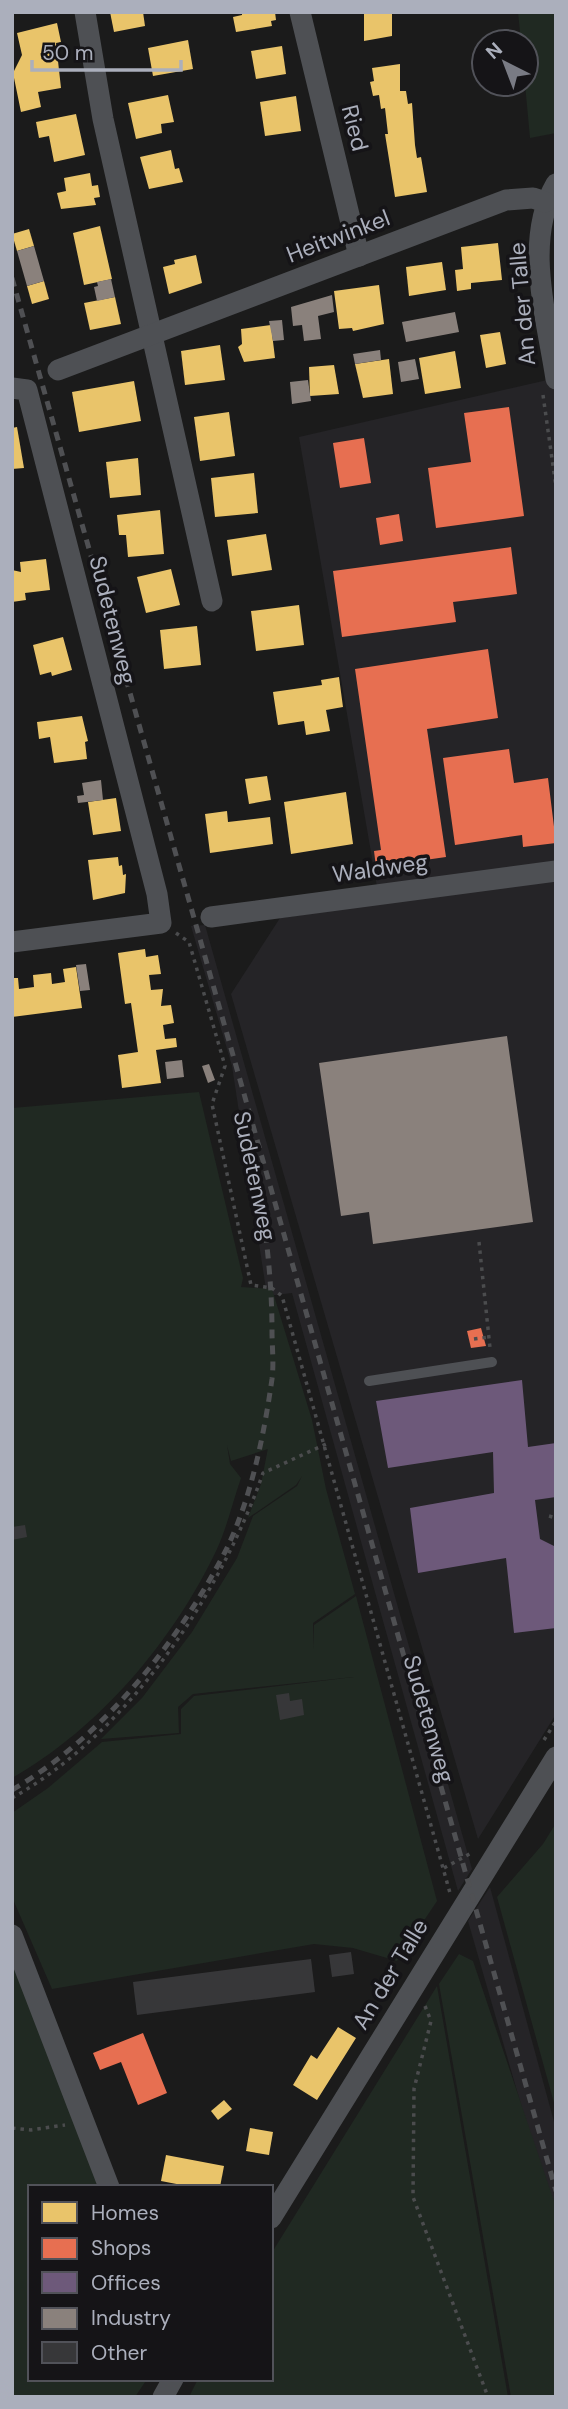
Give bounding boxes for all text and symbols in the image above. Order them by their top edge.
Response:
scale bar [32,28,180,72]
north arrow [470,28,540,98]
text: N [480,37,507,65]
text: 50 m [42,39,93,67]
street label: Ried [335,102,375,154]
street label: Heitwinkel [282,203,394,269]
street label: An der Talle [502,241,542,367]
street label: Sudetenweg [83,553,144,688]
street label: Waldweg [330,846,430,890]
street label: Sudetenweg [227,1109,283,1244]
street label: Sudetenweg [396,1652,462,1787]
street label: An der Talle [345,1913,435,2035]
legend [28,2185,273,2381]
text: Homes [91,2199,159,2227]
text: Shops [91,2234,151,2262]
text: Offices [91,2269,161,2297]
text: Industry [91,2304,171,2332]
text: Other [91,2339,147,2367]

